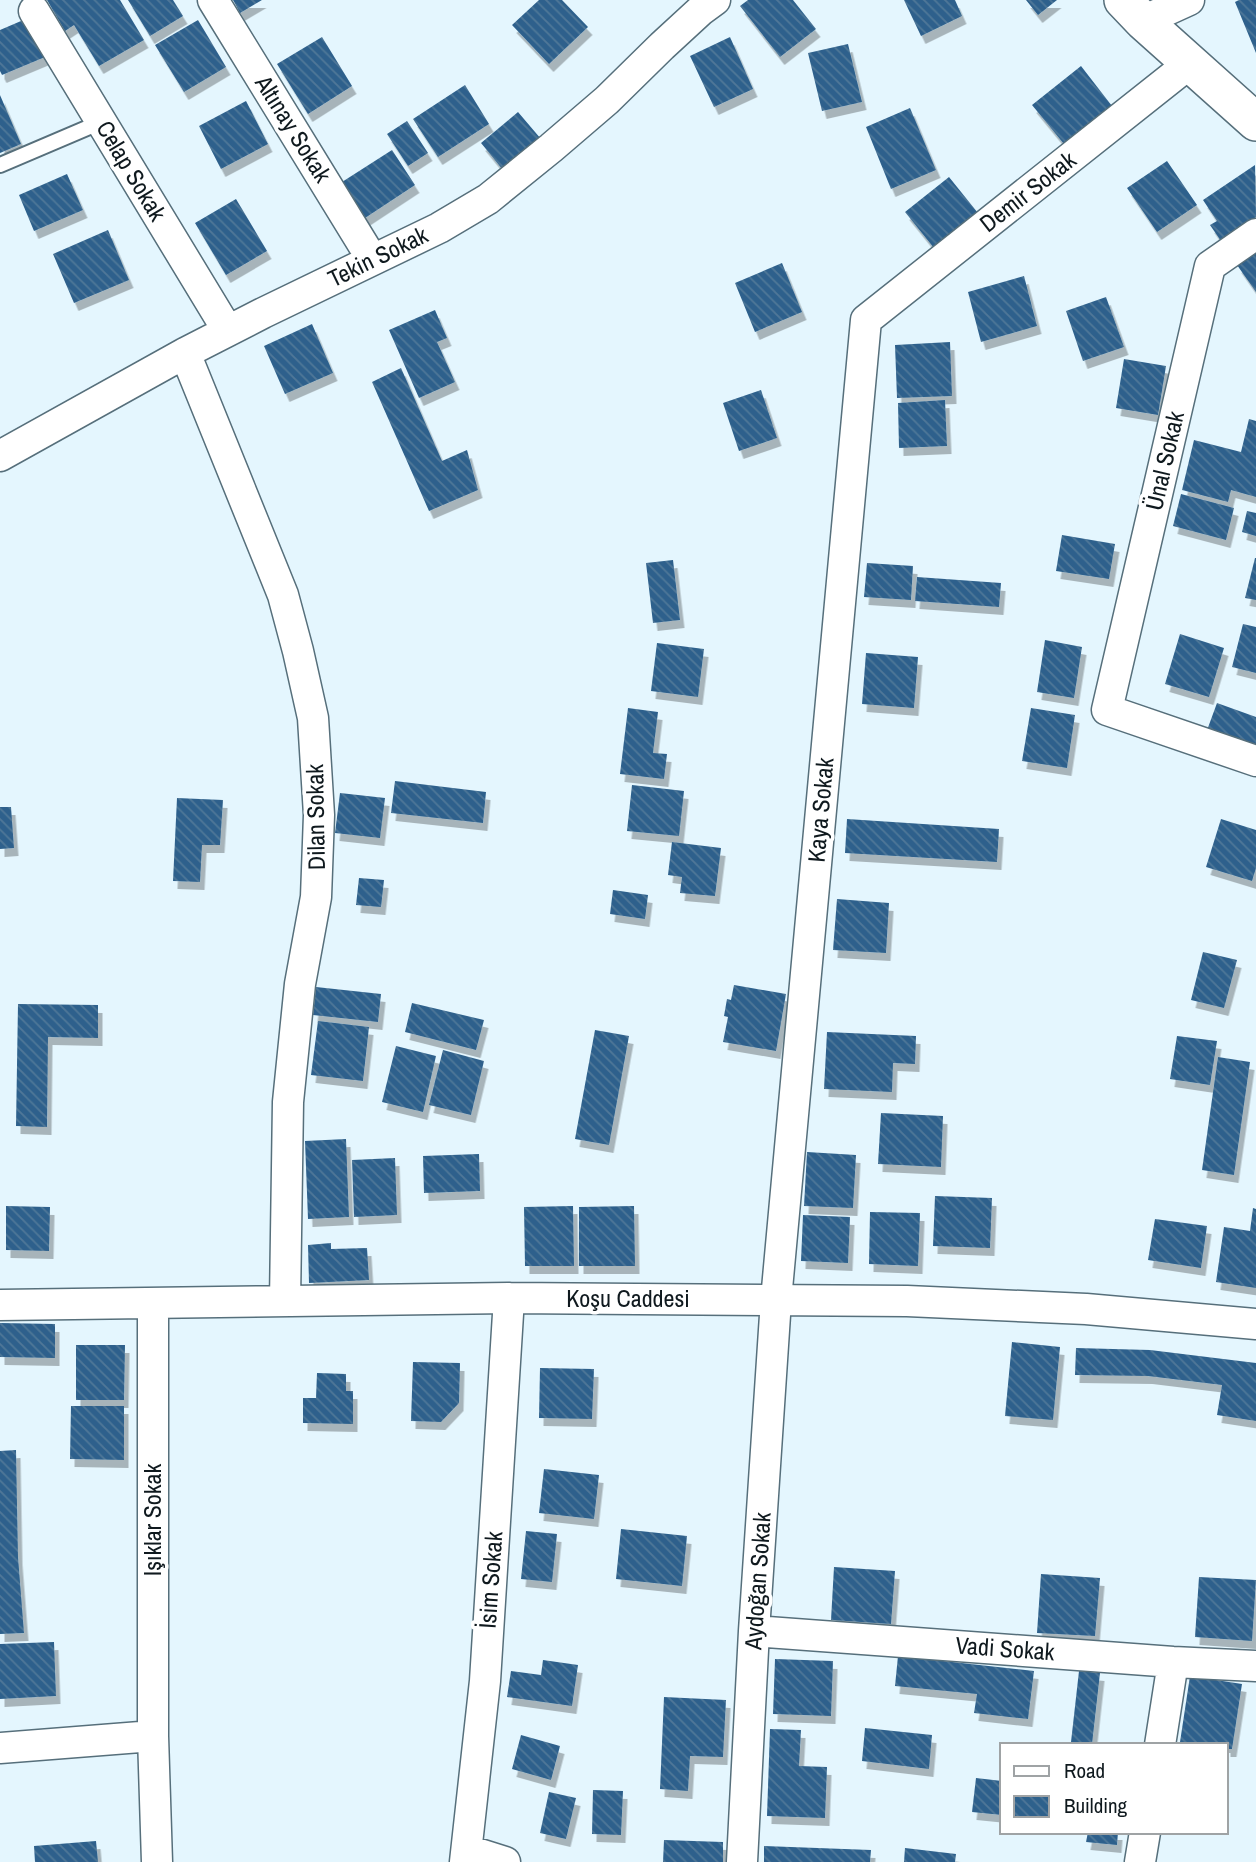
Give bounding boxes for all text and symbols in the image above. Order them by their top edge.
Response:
street label: Altınay Sokak [248,68,339,188]
street label: Celap Sokak [89,114,174,227]
street label: Demir Sokak [973,143,1082,239]
street label: Tekin Sokak [322,218,433,294]
street label: Ünal Sokak [1137,408,1191,513]
street label: Kaya Sokak [799,756,841,864]
street label: Dilan Sokak [298,764,332,870]
street label: Koşu Caddesi [566,1282,690,1314]
street label: Işıklar Sokak [136,1464,168,1576]
street label: Aydoğan Sokak [736,1511,778,1652]
street label: İsim Sokak [471,1530,509,1630]
street label: Vadi Sokak [954,1629,1056,1667]
legend [1000,1743,1228,1834]
text: Road [1064,1756,1105,1785]
text: Building [1064,1791,1128,1820]

